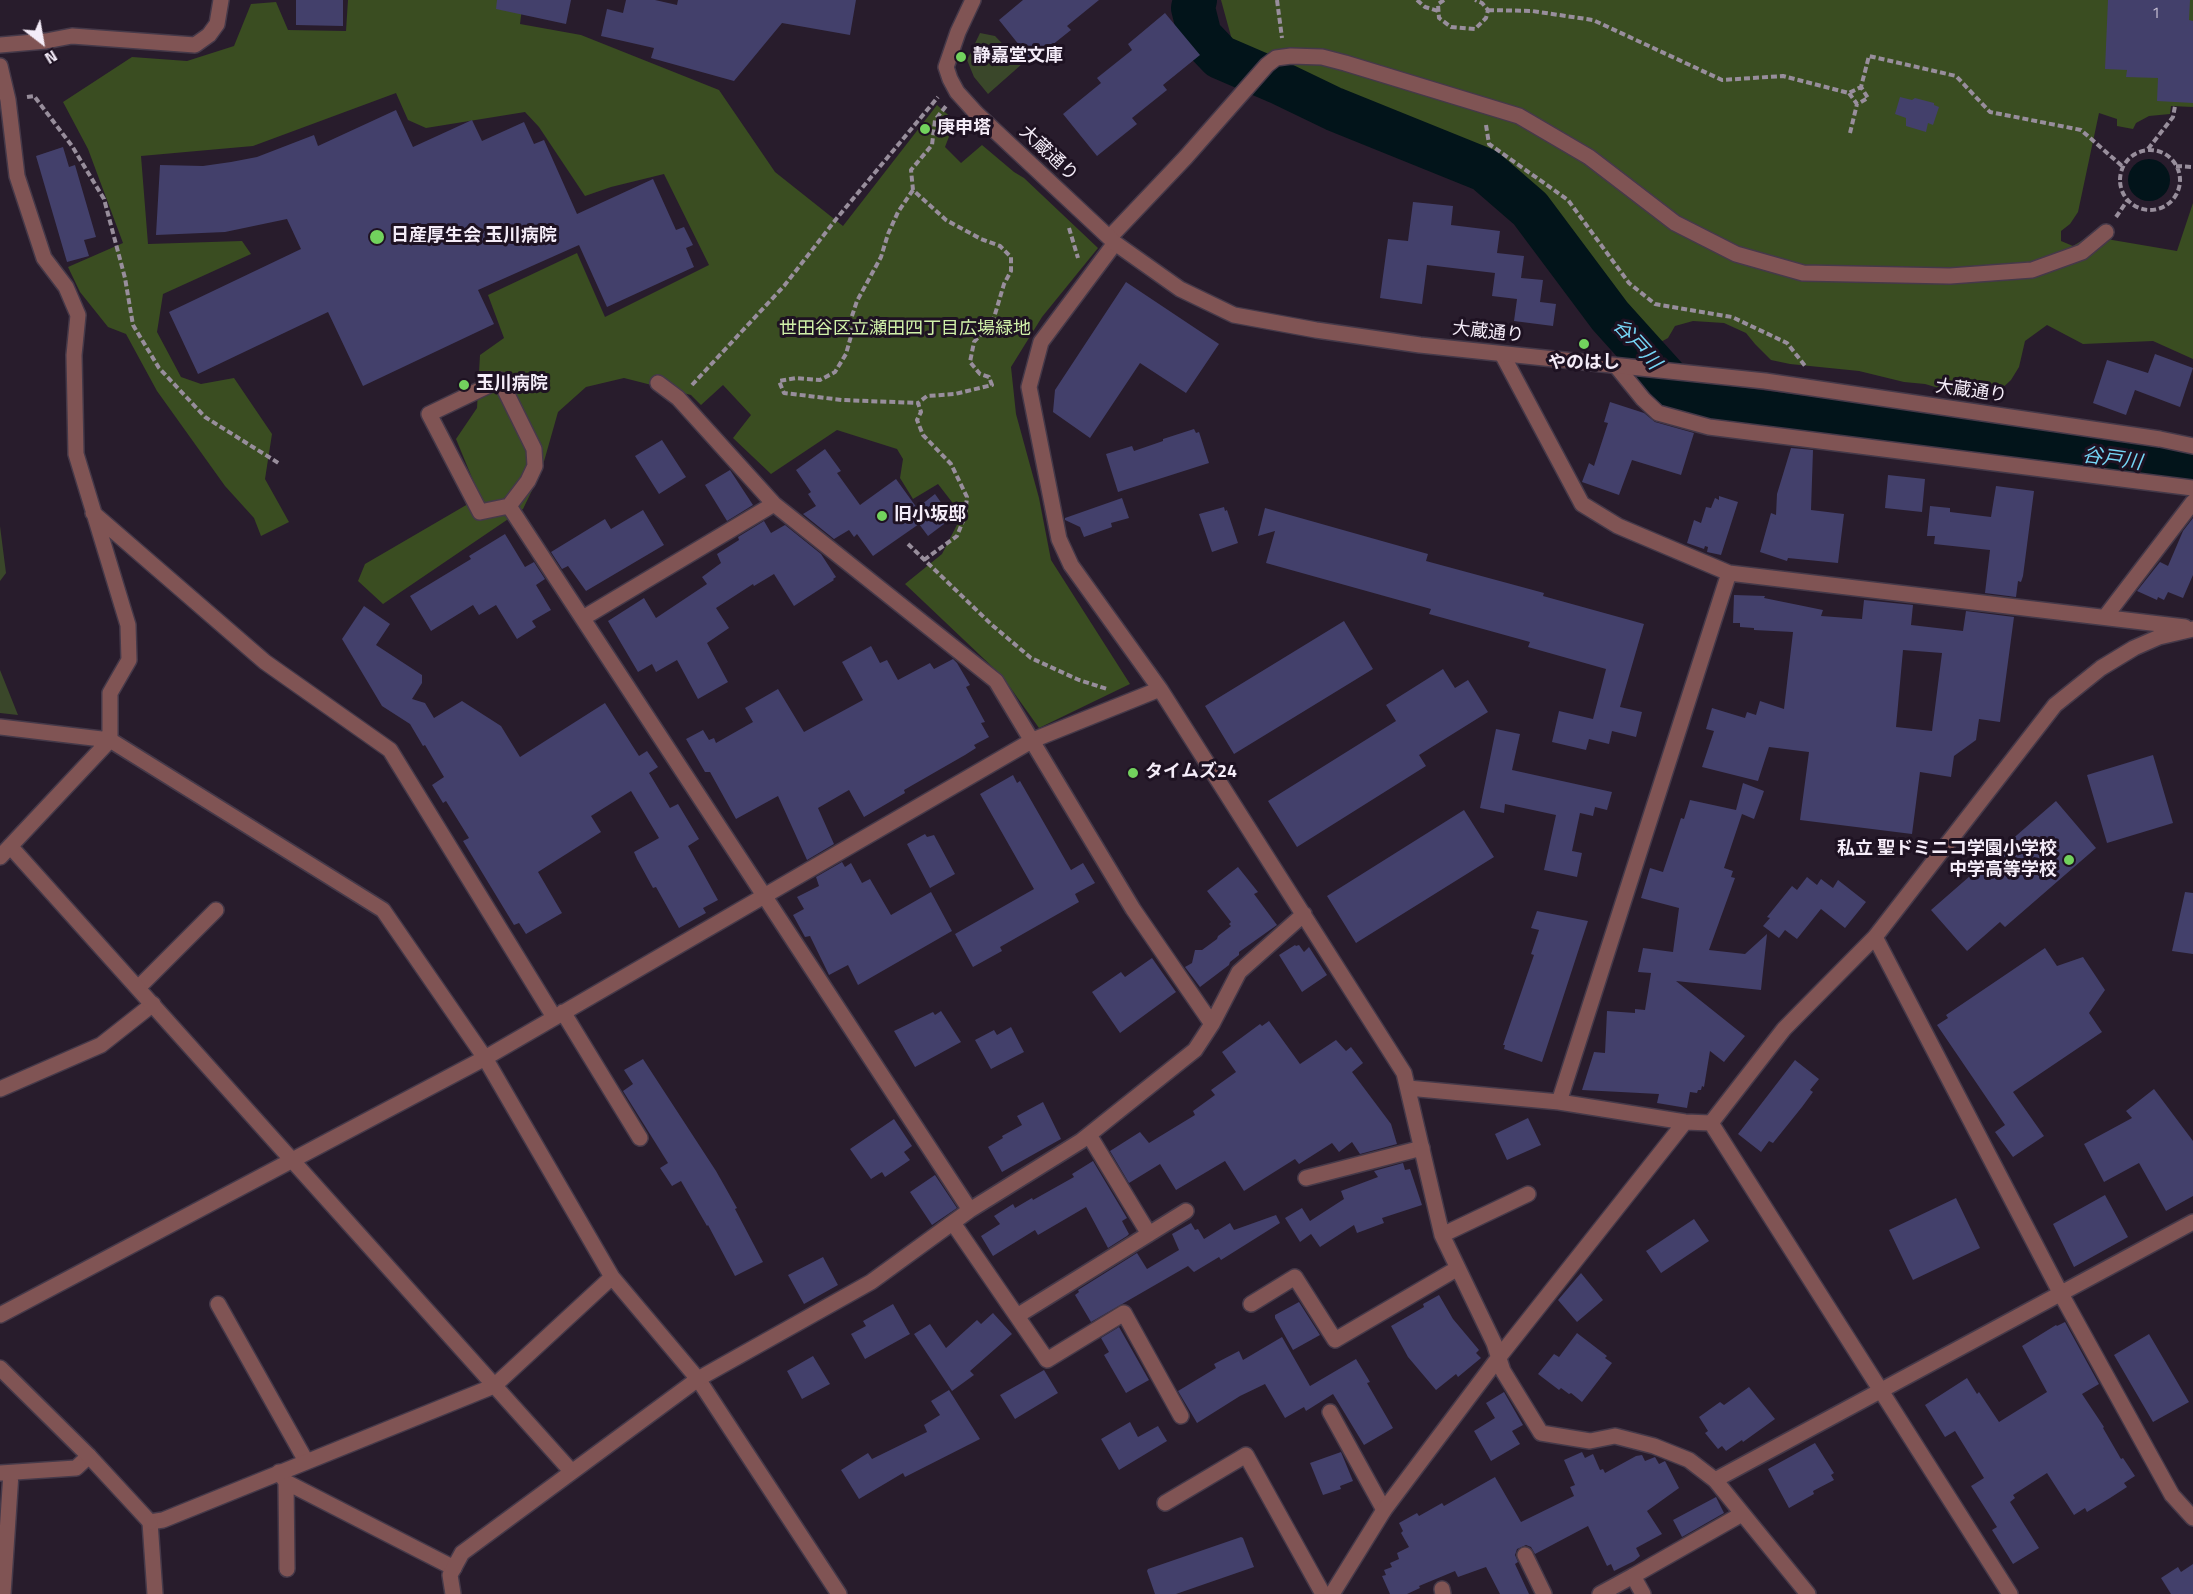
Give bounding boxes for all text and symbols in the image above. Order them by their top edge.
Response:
house number: 1 [2152,5,2160,23]
north arrow [12,12,72,72]
text: N [40,44,62,71]
place label: 静嘉堂文庫 [973,46,1063,68]
marker: 静嘉堂文庫 [954,50,968,64]
place label: 庚申塔 [937,118,991,140]
marker: 庚申塔 [918,122,932,136]
street label: 大蔵通り [1014,122,1082,186]
place label: 日産厚生会 玉川病院 [391,226,557,248]
marker: 日産厚生会 玉川病院 [368,228,386,246]
water label: 谷戸川 [1607,315,1665,375]
street label: 大蔵通り [1451,318,1525,348]
park label: 世田谷区立瀬田四丁目広場緑地 [779,319,1031,341]
marker: やのはし [1577,337,1591,351]
place label: やのはし [1548,353,1620,375]
place label: 玉川病院 [476,374,548,396]
street label: 大蔵通り [1934,376,2008,408]
marker: 玉川病院 [457,378,471,392]
water label: 谷戸川 [2081,444,2143,476]
place label: 旧小坂邸 [894,505,966,527]
marker: 旧小坂邸 [875,509,889,523]
place label: タイムズ24 [1145,762,1237,784]
marker: タイムズ24 [1126,766,1140,780]
place label: 私立 聖ドミニコ学園小学校 中学高等学校 [1837,839,2057,882]
marker: 私立 聖ドミニコ学園小学校 中学高等学校 [2062,853,2076,867]

